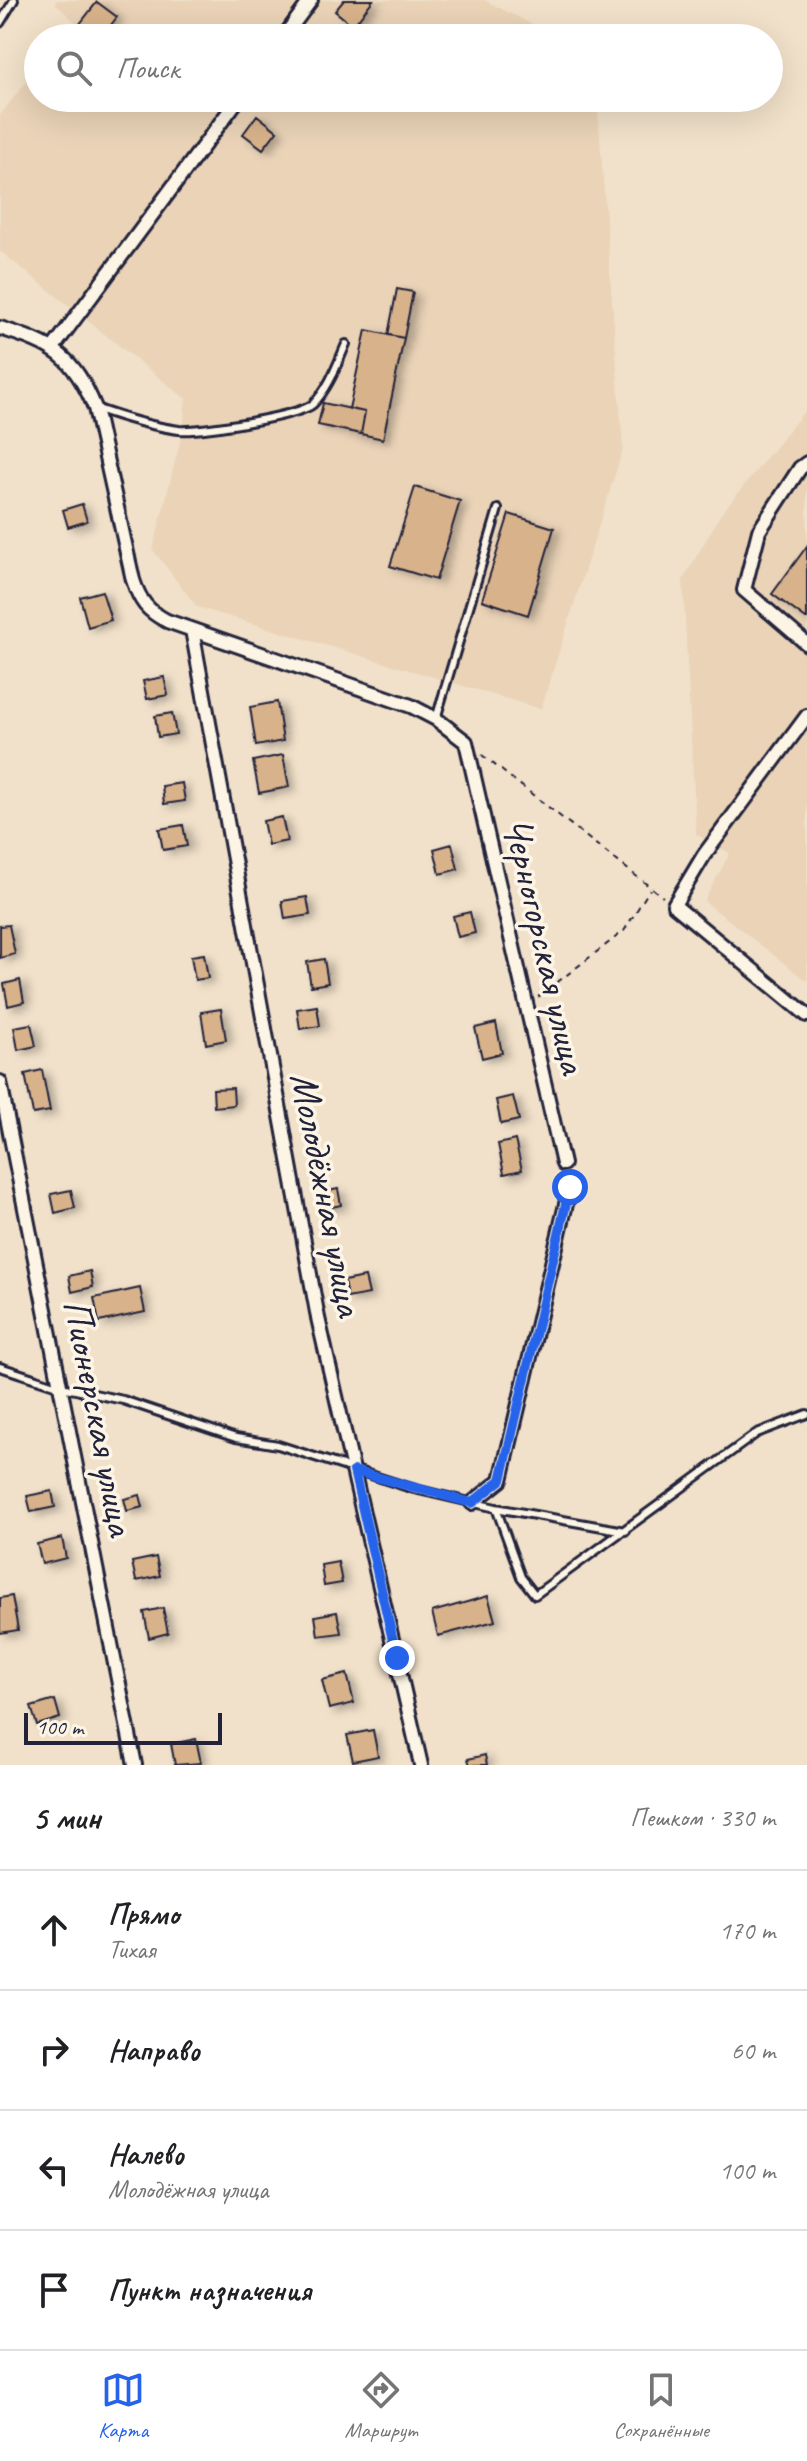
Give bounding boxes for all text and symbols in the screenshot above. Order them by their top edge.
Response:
search box [24,24,783,112]
icon: search [52,46,96,90]
text: Поиск [116,49,179,87]
street label: Черногорская улица [491,812,599,1081]
street label: Молодёжная улица [279,1068,376,1323]
route start [552,1169,588,1205]
street label: Пионерская улица [52,1295,147,1542]
route end [379,1640,415,1676]
scale bar [24,1709,222,1745]
text: 100 m [36,1713,83,1741]
text: 5 мин [32,1796,101,1839]
text: Пешком · 330 m [630,1801,775,1834]
text: Прямо [108,1895,179,1933]
icon: ahead [32,1908,76,1952]
text: 170 m [719,1914,775,1947]
text: Тихая [108,1933,155,1966]
icon: right [32,2028,76,2072]
text: Направо [108,2031,200,2069]
text: 60 m [731,2034,775,2067]
text: Налево [108,2135,184,2173]
icon: left [32,2148,76,2192]
text: 100 m [719,2154,775,2187]
text: Молодёжная улица [108,2173,268,2206]
icon: arrive [32,2268,76,2312]
text: Пункт назначения [108,2271,311,2309]
tab: Карта [98,2368,148,2444]
tab: Маршрут [345,2368,417,2444]
tab: Сохранённые [613,2368,709,2444]

